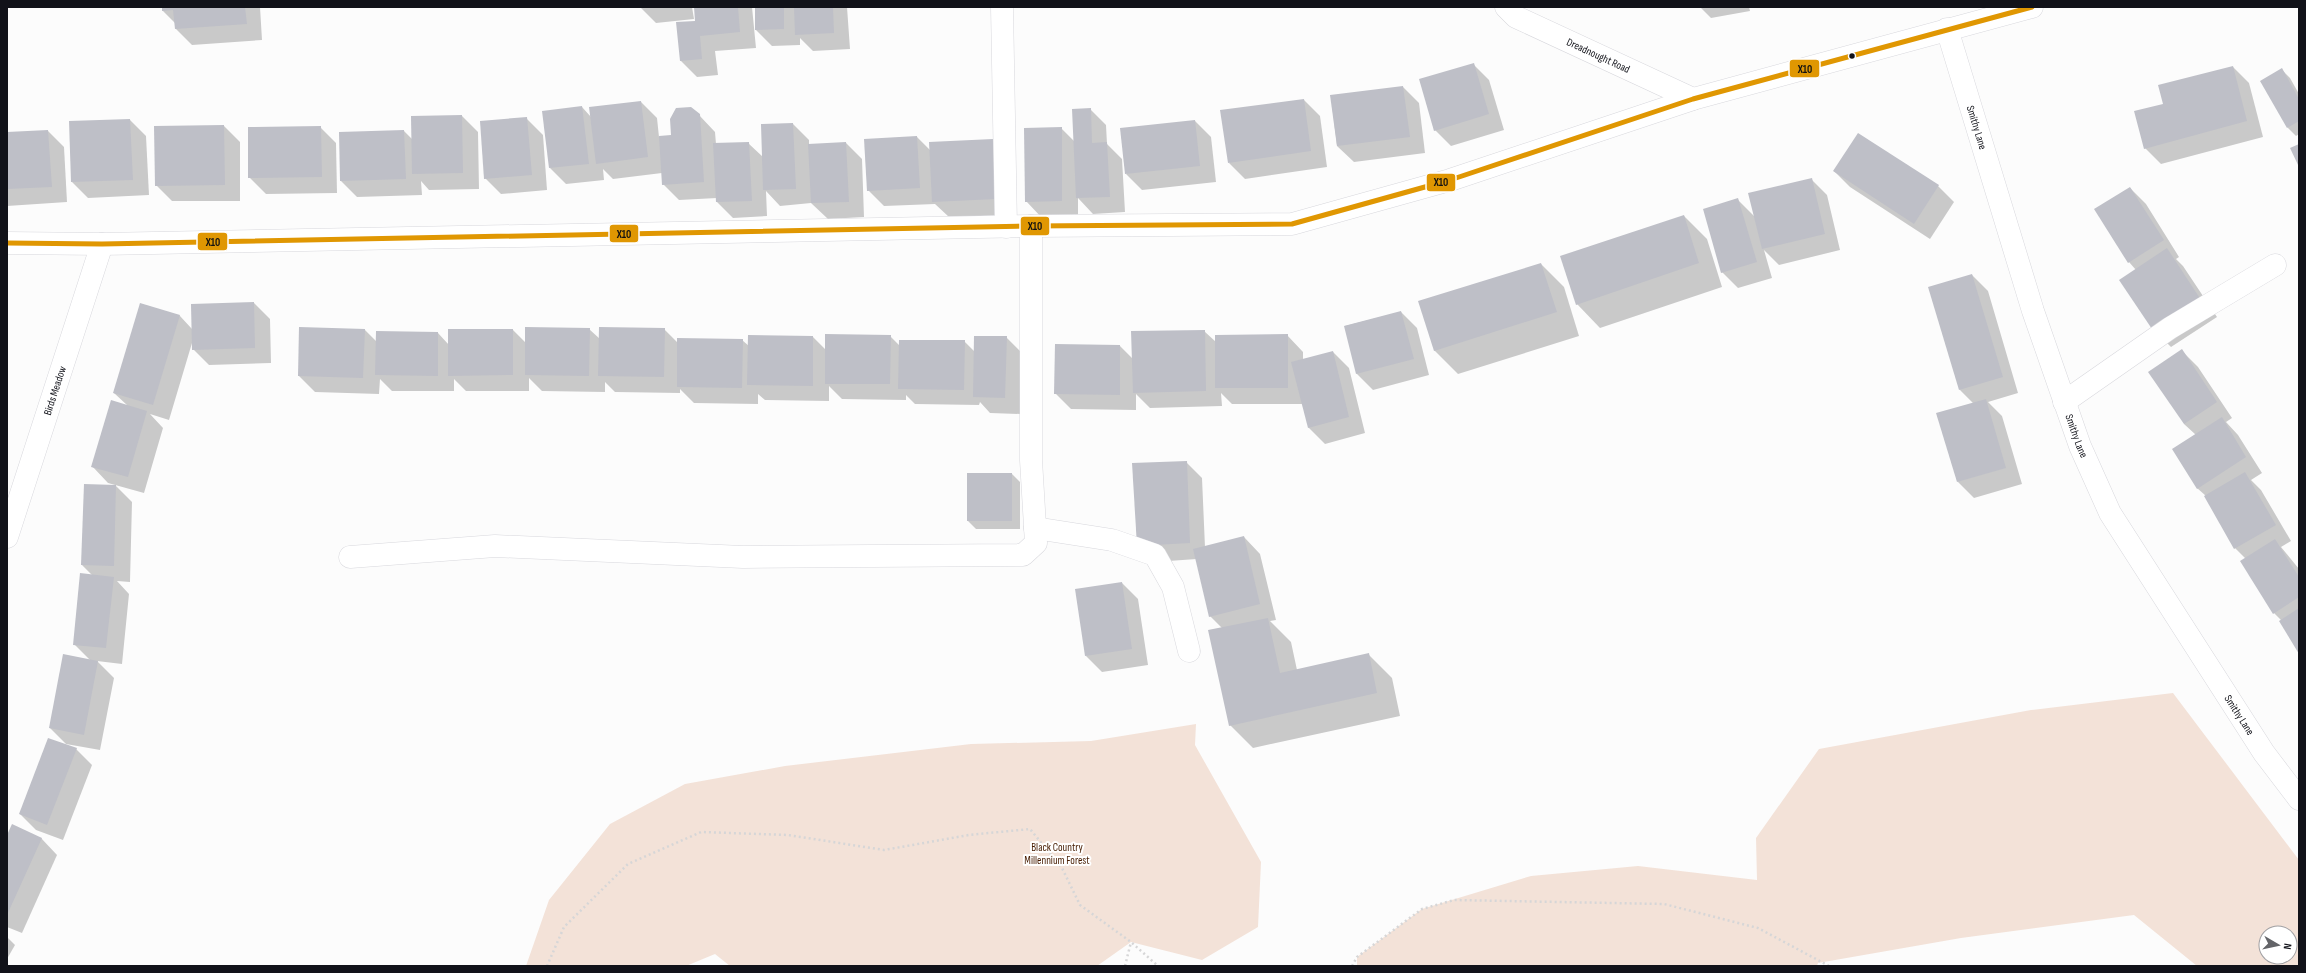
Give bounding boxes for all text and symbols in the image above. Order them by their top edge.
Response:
street label: Dreadnought Road [1565,35,1632,76]
unlabelled marker [1847,51,1857,61]
line badge: X10 [1789,59,1820,78]
text: X10 [1797,63,1812,76]
street label: Smithy Lane [1964,104,1989,151]
line badge: X10 [1426,173,1456,192]
text: X10 [1433,176,1448,189]
line badge: X10 [1020,216,1050,236]
text: X10 [1027,220,1042,233]
line badge: X10 [609,224,639,243]
text: X10 [616,228,631,241]
line badge: X10 [197,232,228,251]
text: X10 [205,236,220,249]
street label: Birds Meadow [41,365,69,417]
street label: Smithy Lane [2062,412,2090,460]
street label: Smithy Lane [2221,693,2257,738]
park label: Black Country Millennium Forest [1024,841,1090,867]
north arrow [2258,925,2298,965]
text: N [2280,943,2294,951]

